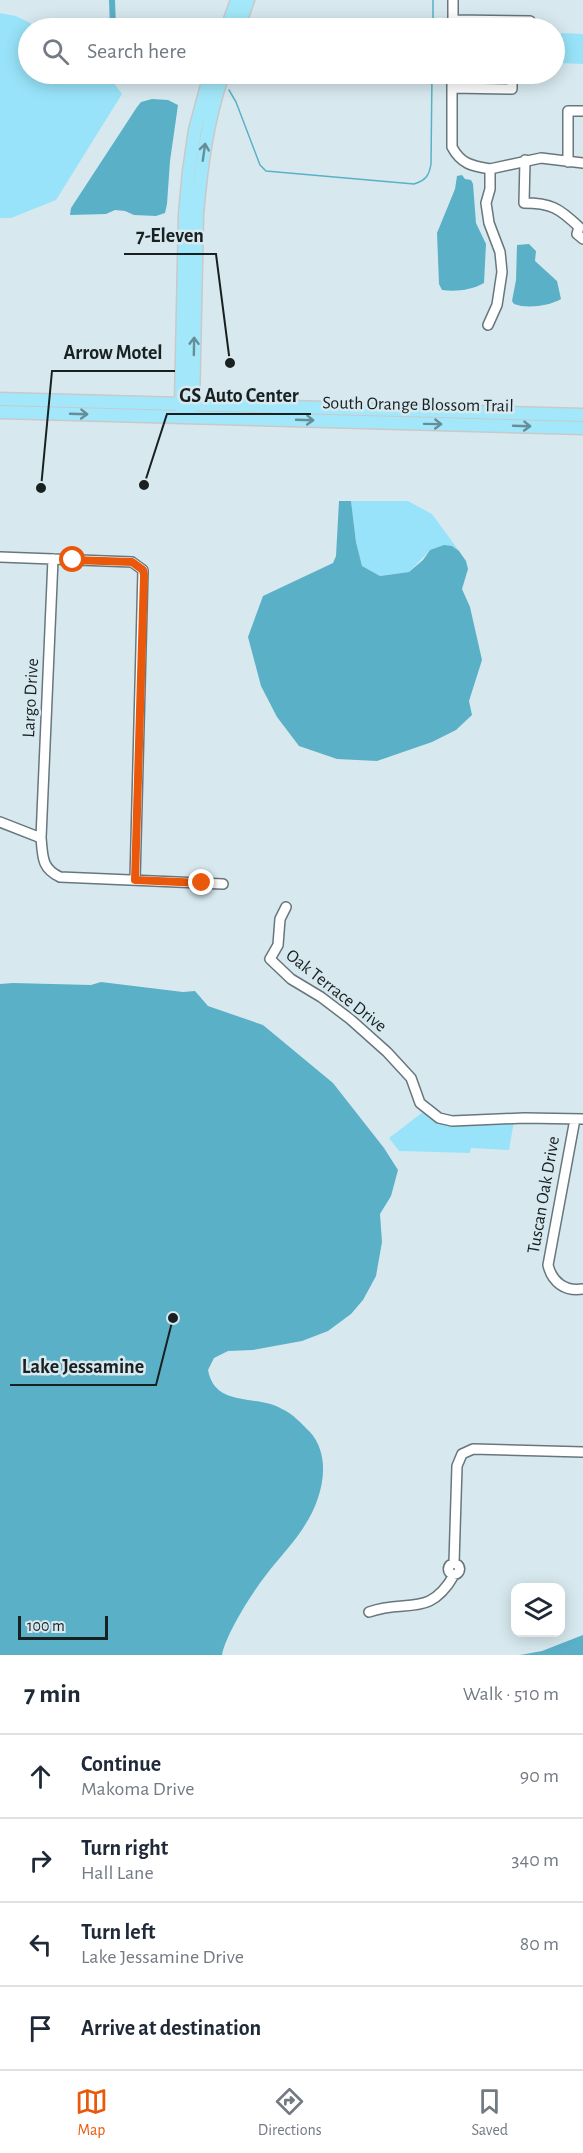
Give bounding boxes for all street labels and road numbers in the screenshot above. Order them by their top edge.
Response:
street label: South Orange Blossom Trail [322,394,514,416]
street label: Largo Drive [20,658,42,738]
street label: Oak Terrace Drive [282,946,390,1036]
street label: Tuscan Oak Drive [525,1135,563,1255]

